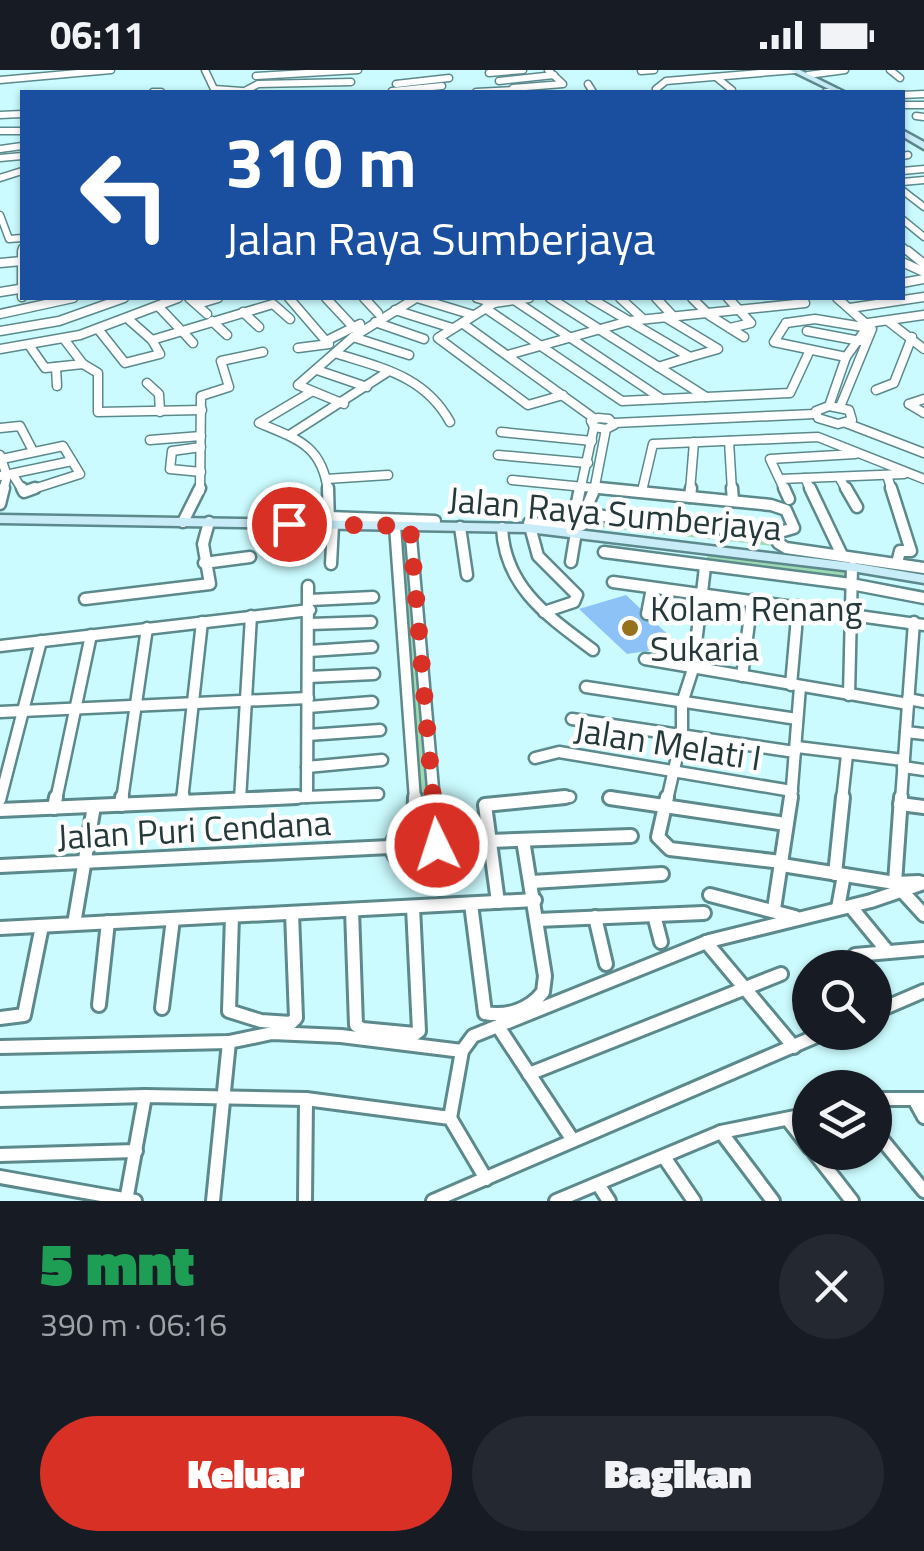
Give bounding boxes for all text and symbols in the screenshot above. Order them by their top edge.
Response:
text: 06:11 [50,6,145,64]
text: 310 m [225,108,417,214]
icon: left [60,130,190,260]
text: Jalan Raya Sumberjaya [225,204,655,272]
street label: Jalan Raya Sumberjaya [446,472,784,554]
pin [247,482,332,567]
icon: arrive [262,497,317,552]
place label: Kolam Renang Sukaria [650,581,863,675]
marker: Kolam Renang Sukaria [619,617,641,639]
street label: Jalan Melati I [571,702,765,784]
position arrow [385,793,489,897]
street label: Jalan Puri Cendana [56,795,332,863]
map controls [792,950,892,1170]
button: search [792,950,892,1050]
button: layers [792,1070,892,1170]
text: 5 mnt [40,1217,195,1308]
button: close [779,1234,884,1339]
text: 390 m · 06:16 [40,1300,227,1348]
button: Keluar [40,1416,452,1531]
button: Bagikan [472,1416,884,1531]

